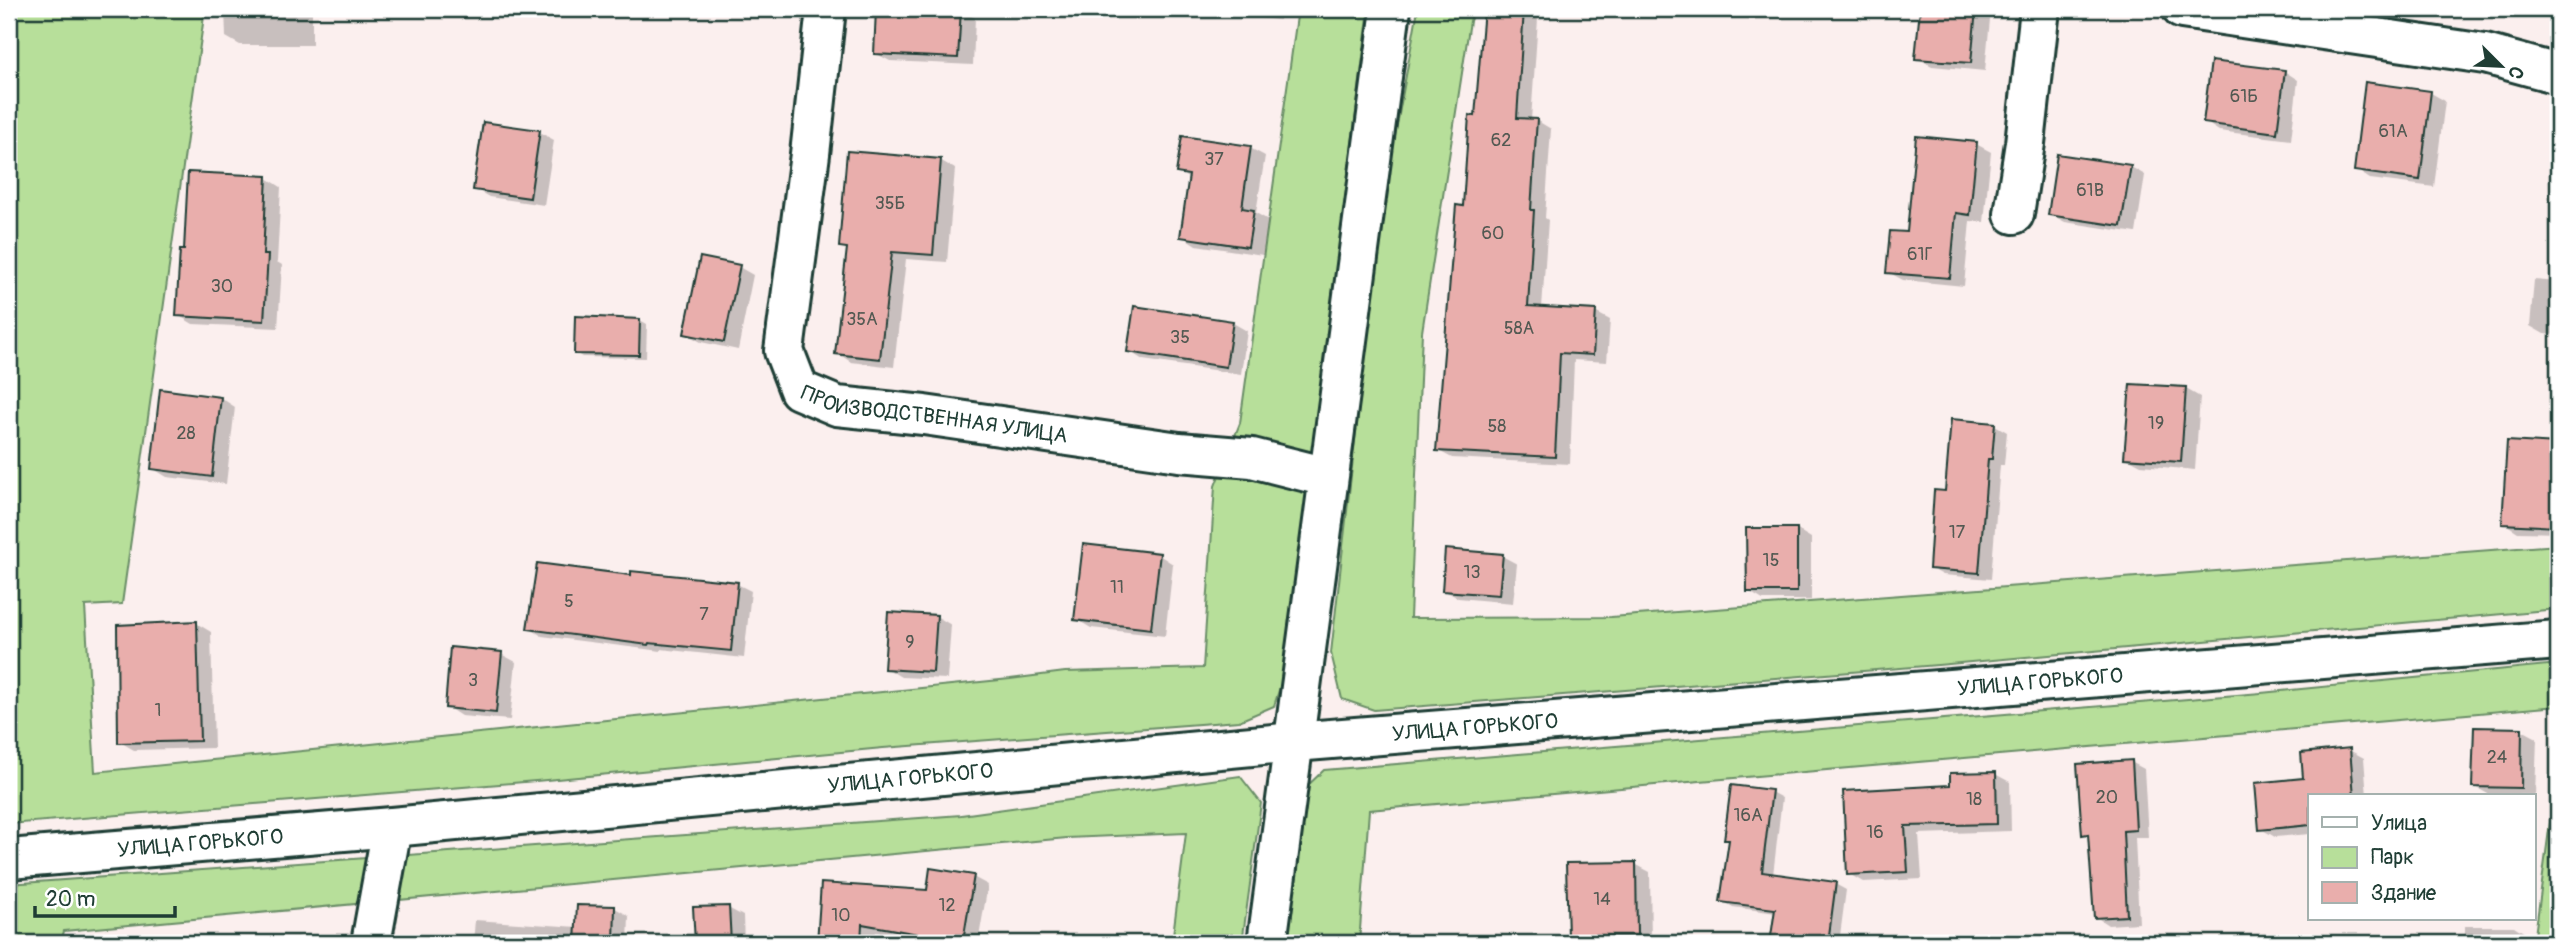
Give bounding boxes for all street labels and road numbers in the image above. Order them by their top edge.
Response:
street label: ПРОИЗВОДСТВЕННАЯ УЛИЦА [797,379,1069,450]
street label: УЛИЦА ГОРЬКОГО [1956,662,2124,702]
street label: УЛИЦА ГОРЬКОГО [1391,708,1559,748]
street label: УЛИЦА ГОРЬКОГО [826,757,994,800]
street label: УЛИЦА ГОРЬКОГО [116,823,284,864]

